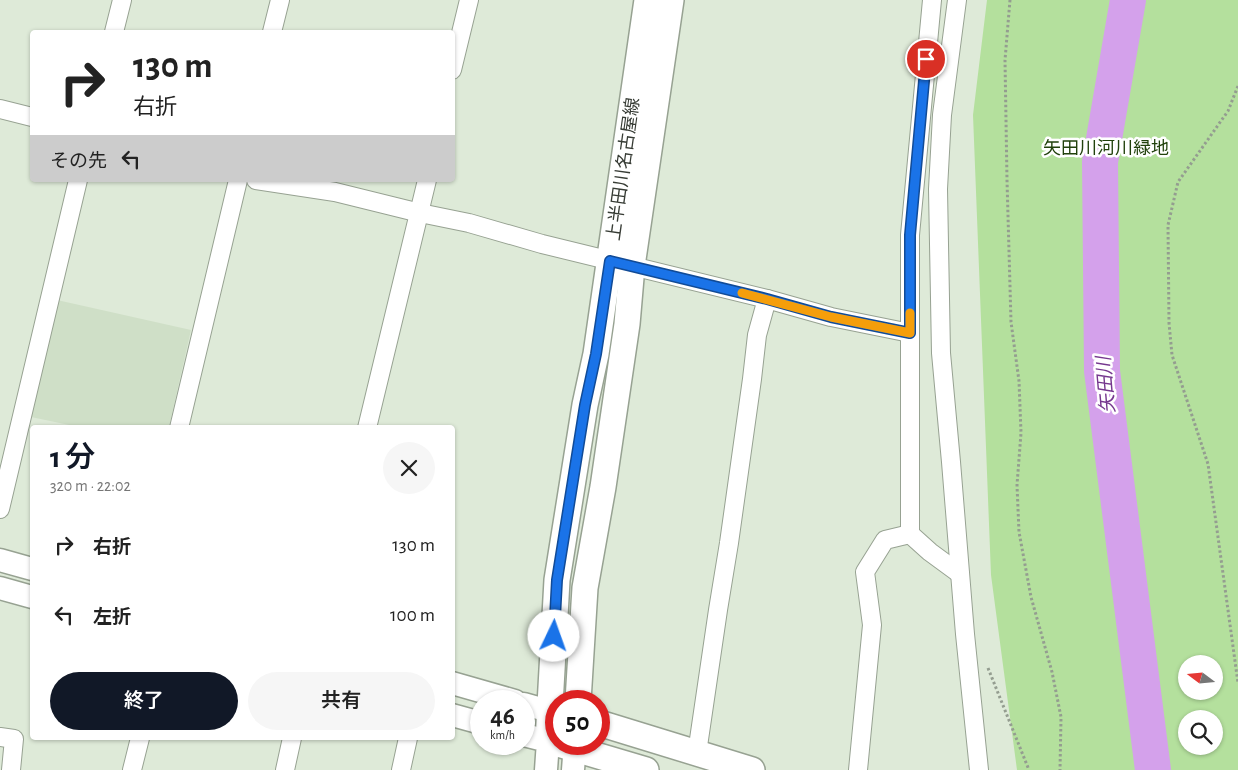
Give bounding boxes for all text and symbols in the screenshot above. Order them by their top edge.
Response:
pin [905,38,947,80]
icon: arrive [912,45,940,73]
text: 130 m [133,49,212,84]
icon: right [50,50,115,115]
text: 右折 [133,96,177,118]
street label: 上半田川名古屋線 [603,96,643,242]
park label: 矢田川河川緑地 [1043,139,1169,158]
icon: left [117,145,145,173]
text: その先 [50,152,107,171]
water label: 矢田川 [1092,354,1118,414]
button: close [383,442,435,494]
text: 1 分 [50,443,95,473]
text: 320 m · 22:02 [50,478,131,494]
icon: right [50,531,78,559]
text: 130 m [392,536,435,555]
text: 右折 [93,538,131,557]
icon: left [50,601,78,629]
text: 100 m [390,606,435,625]
text: 左折 [93,608,131,627]
position arrow [527,609,579,661]
north arrow [1178,655,1222,700]
map controls [1178,655,1223,755]
button: 終了 [50,672,238,730]
button: 共有 [248,672,435,730]
speed limit sign: 50 [545,690,610,755]
text: 46 [490,704,515,729]
button: search [1178,710,1223,755]
text: km/h [490,729,515,741]

